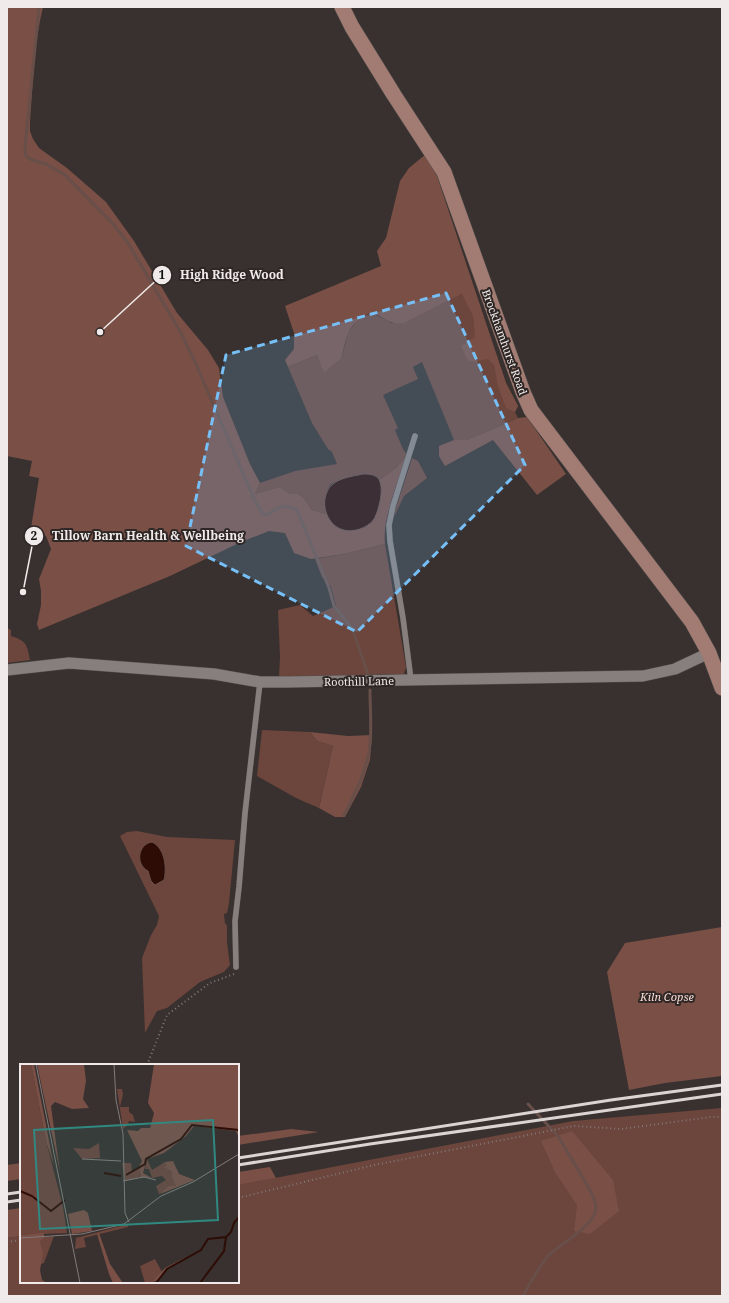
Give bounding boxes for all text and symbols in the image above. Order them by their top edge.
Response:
callout: High Ridge Wood [152,263,292,287]
text: 1 [159,266,166,283]
text: High Ridge Wood [180,266,284,283]
street label: Brockhamhurst Road [479,287,531,397]
callout: Tillow Barn Health & Wellbeing [24,524,252,548]
text: 2 [31,527,38,544]
text: Tillow Barn Health & Wellbeing [52,527,244,544]
street label: Roothill Lane [324,673,394,689]
park label: Kiln Copse [639,989,695,1004]
inset map [20,1064,239,1283]

